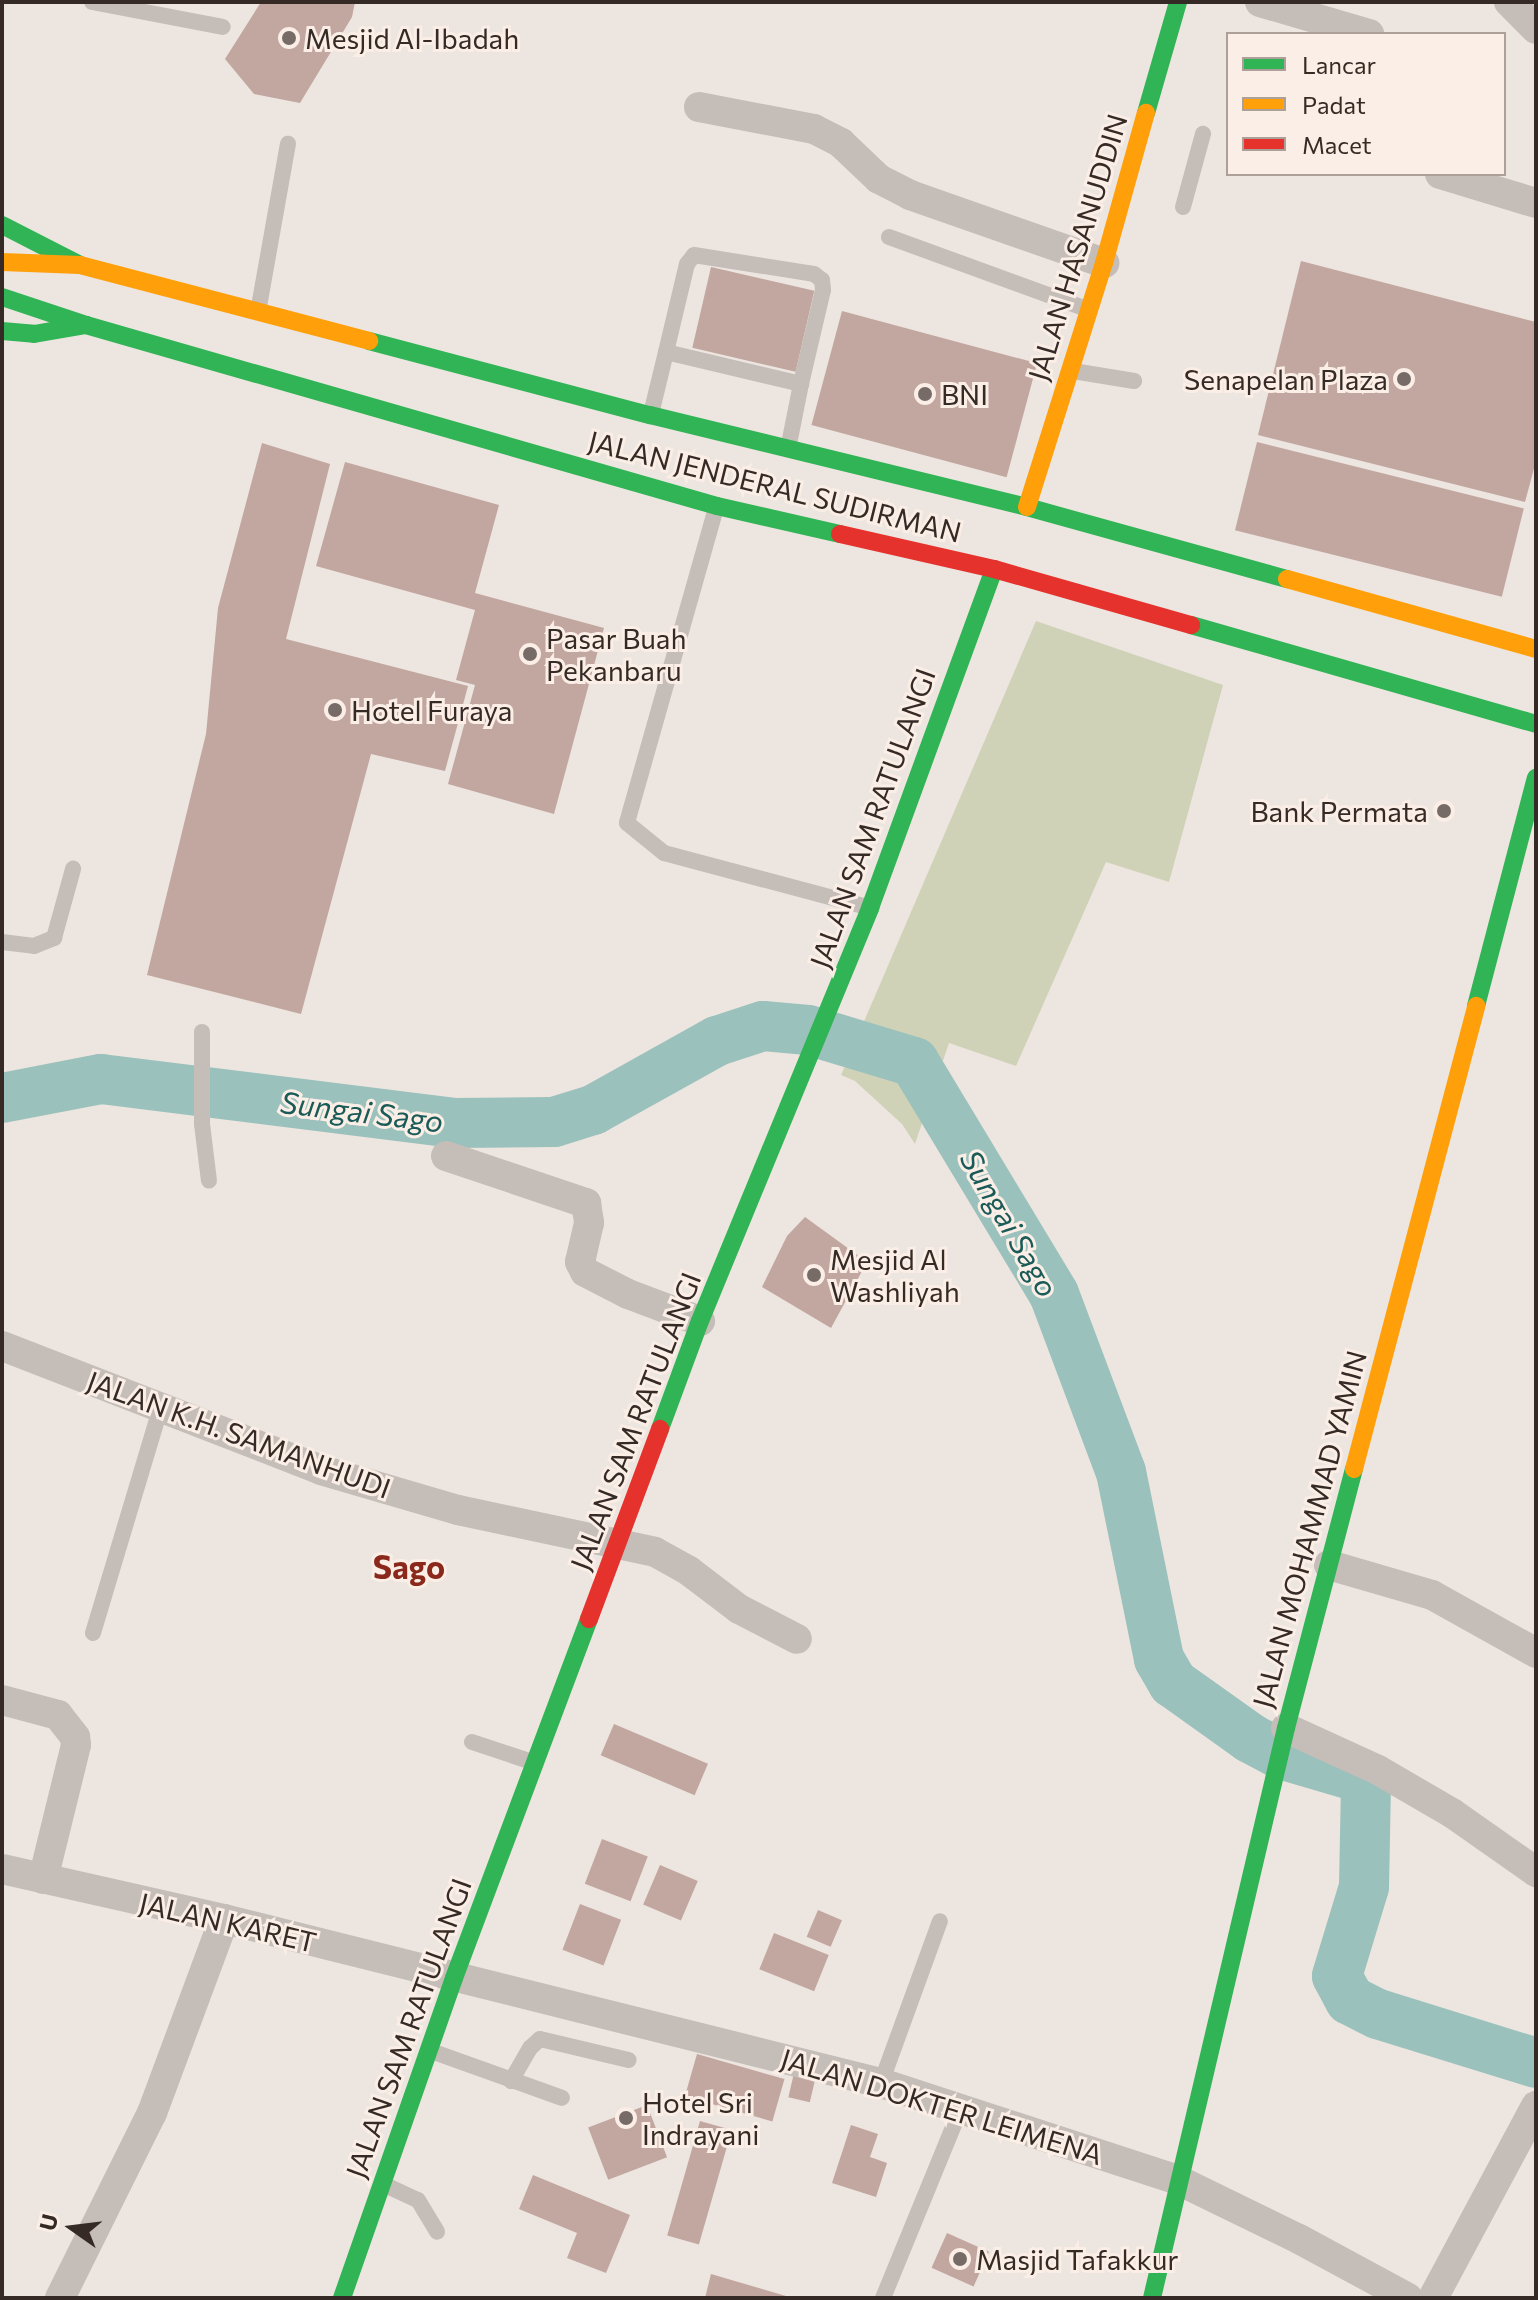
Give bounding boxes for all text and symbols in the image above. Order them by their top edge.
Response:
place label: Mesjid Al-Ibadah [305,21,519,55]
marker: Mesjid Al-Ibadah [280,29,298,47]
legend [1226,32,1506,176]
text: Lancar [1302,50,1376,79]
text: Padat [1302,90,1366,119]
street label: JALAN HASANUDDIN [1020,110,1134,384]
text: Macet [1302,130,1372,159]
place label: Senapelan Plaza [1184,362,1388,396]
marker: Senapelan Plaza [1395,370,1413,388]
place label: BNI [941,377,988,411]
marker: BNI [916,385,934,403]
street label: JALAN JENDERAL SUDIRMAN [585,423,965,549]
place label: Pasar Buah Pekanbaru [546,621,687,687]
marker: Pasar Buah Pekanbaru [521,645,539,663]
street label: JALAN SAM RATULANGI [802,664,942,972]
place label: Hotel Furaya [351,693,512,727]
marker: Hotel Furaya [326,701,344,719]
place label: Bank Permata [1250,794,1428,828]
marker: Bank Permata [1435,802,1453,820]
water label: Sungai Sago [278,1083,446,1139]
water label: Sungai Sago [953,1143,1067,1303]
place label: Mesjid Al Washliyah [830,1242,960,1308]
marker: Mesjid Al Washliyah [805,1266,823,1284]
street label: JALAN SAM RATULANGI [563,1267,707,1575]
street label: JALAN MOHAMMAD YAMIN [1245,1347,1373,1711]
street label: JALAN K.H. SAMANHUDI [83,1363,395,1505]
district label: Sago [373,1547,445,1585]
street label: JALAN SAM RATULANGI [338,1874,478,2182]
street label: JALAN KARET [136,1885,320,1959]
street label: JALAN DOKTER LEIMENA [777,2041,1107,2171]
place label: Hotel Sri Indrayani [642,2085,759,2151]
marker: Hotel Sri Indrayani [617,2109,635,2127]
north arrow [32,2188,112,2268]
text: U [33,2211,63,2233]
place label: Masjid Tafakkur [976,2242,1179,2276]
marker: Masjid Tafakkur [951,2250,969,2268]

